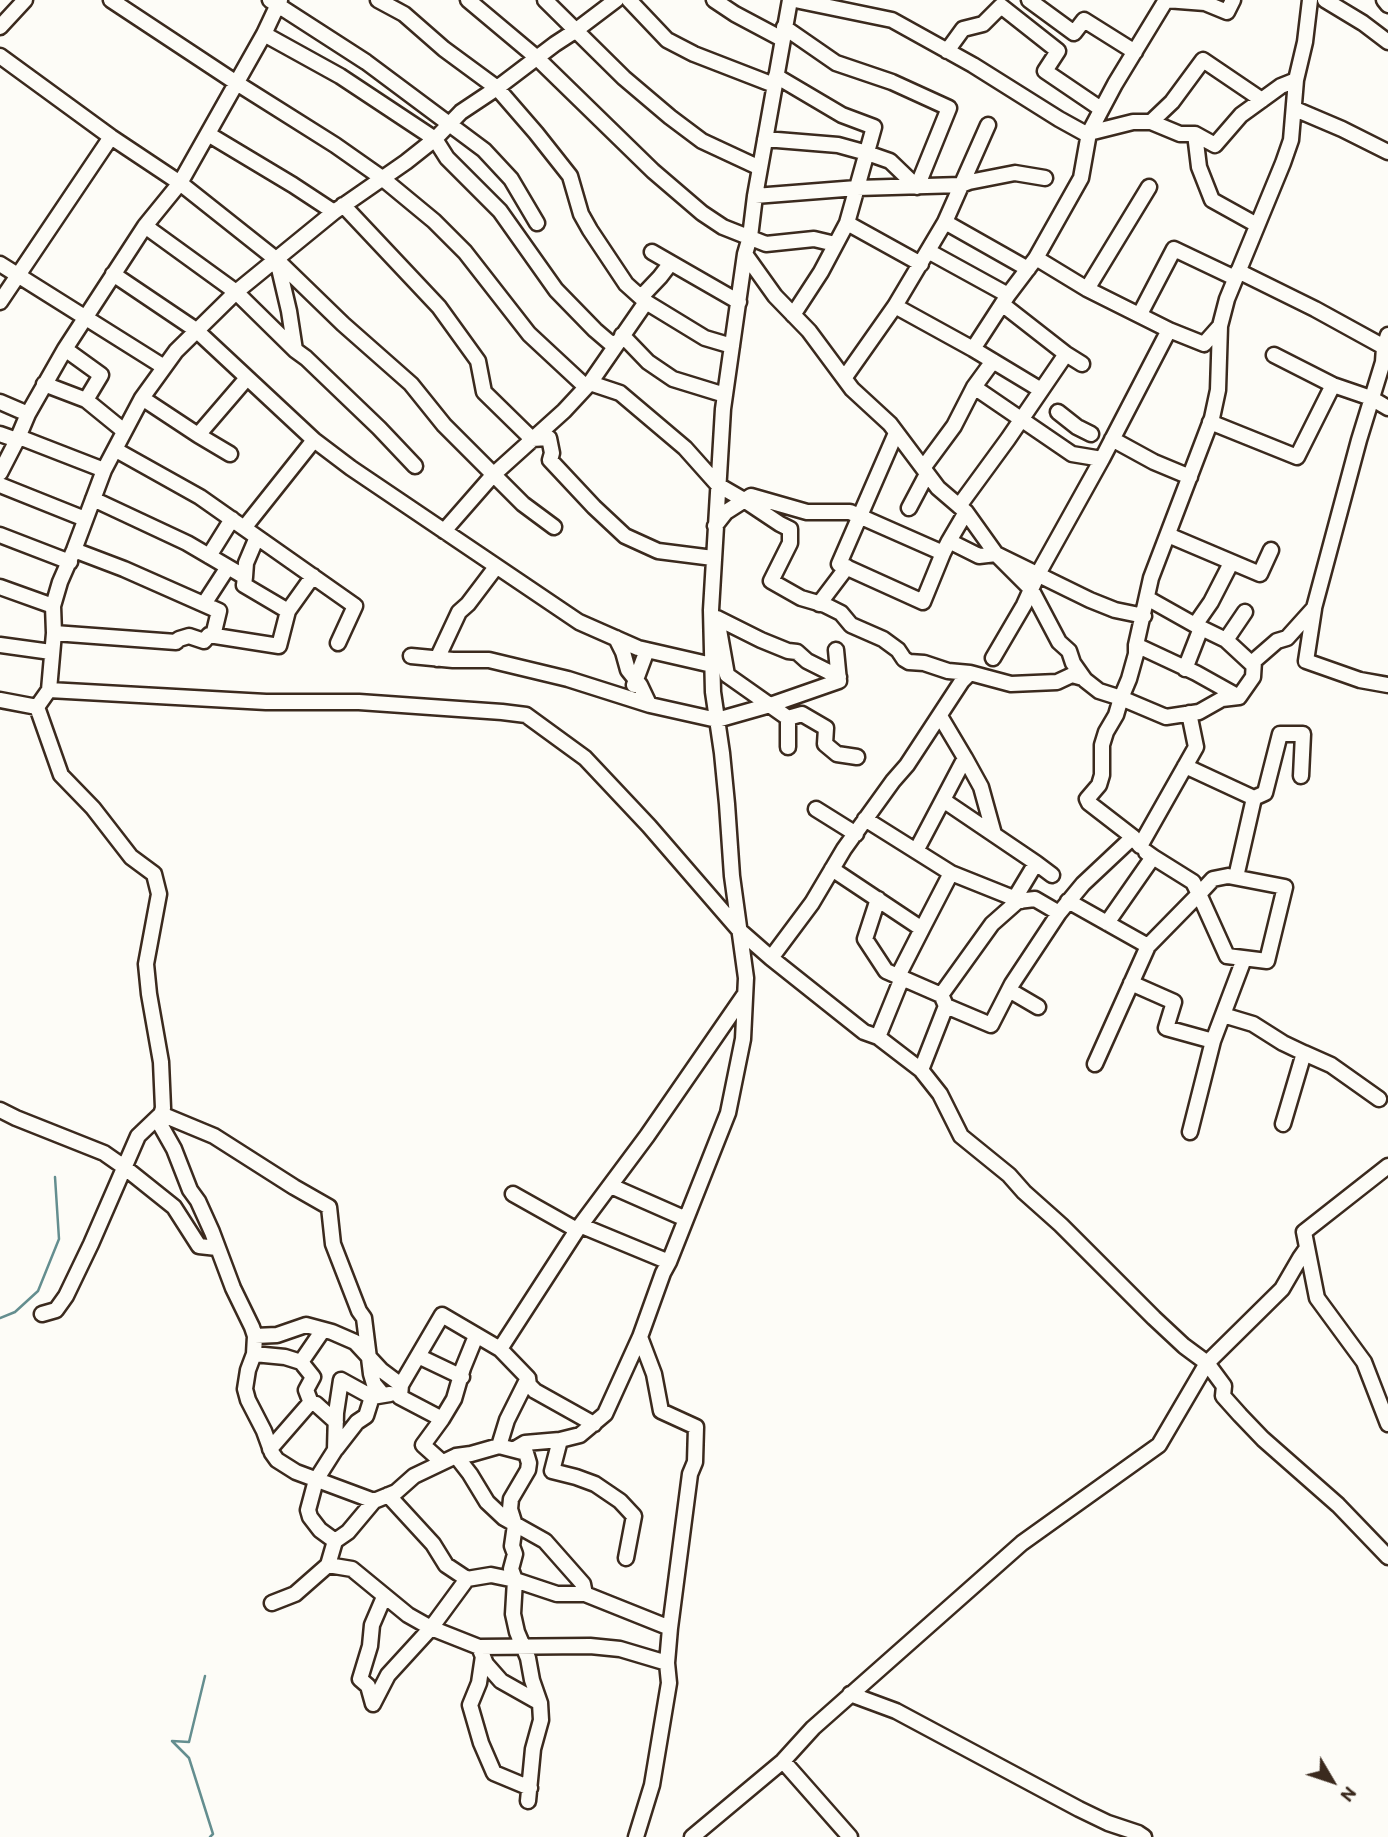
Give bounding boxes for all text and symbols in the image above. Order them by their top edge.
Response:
north arrow [1297,1746,1367,1816]
text: N [1336,1782,1362,1807]

